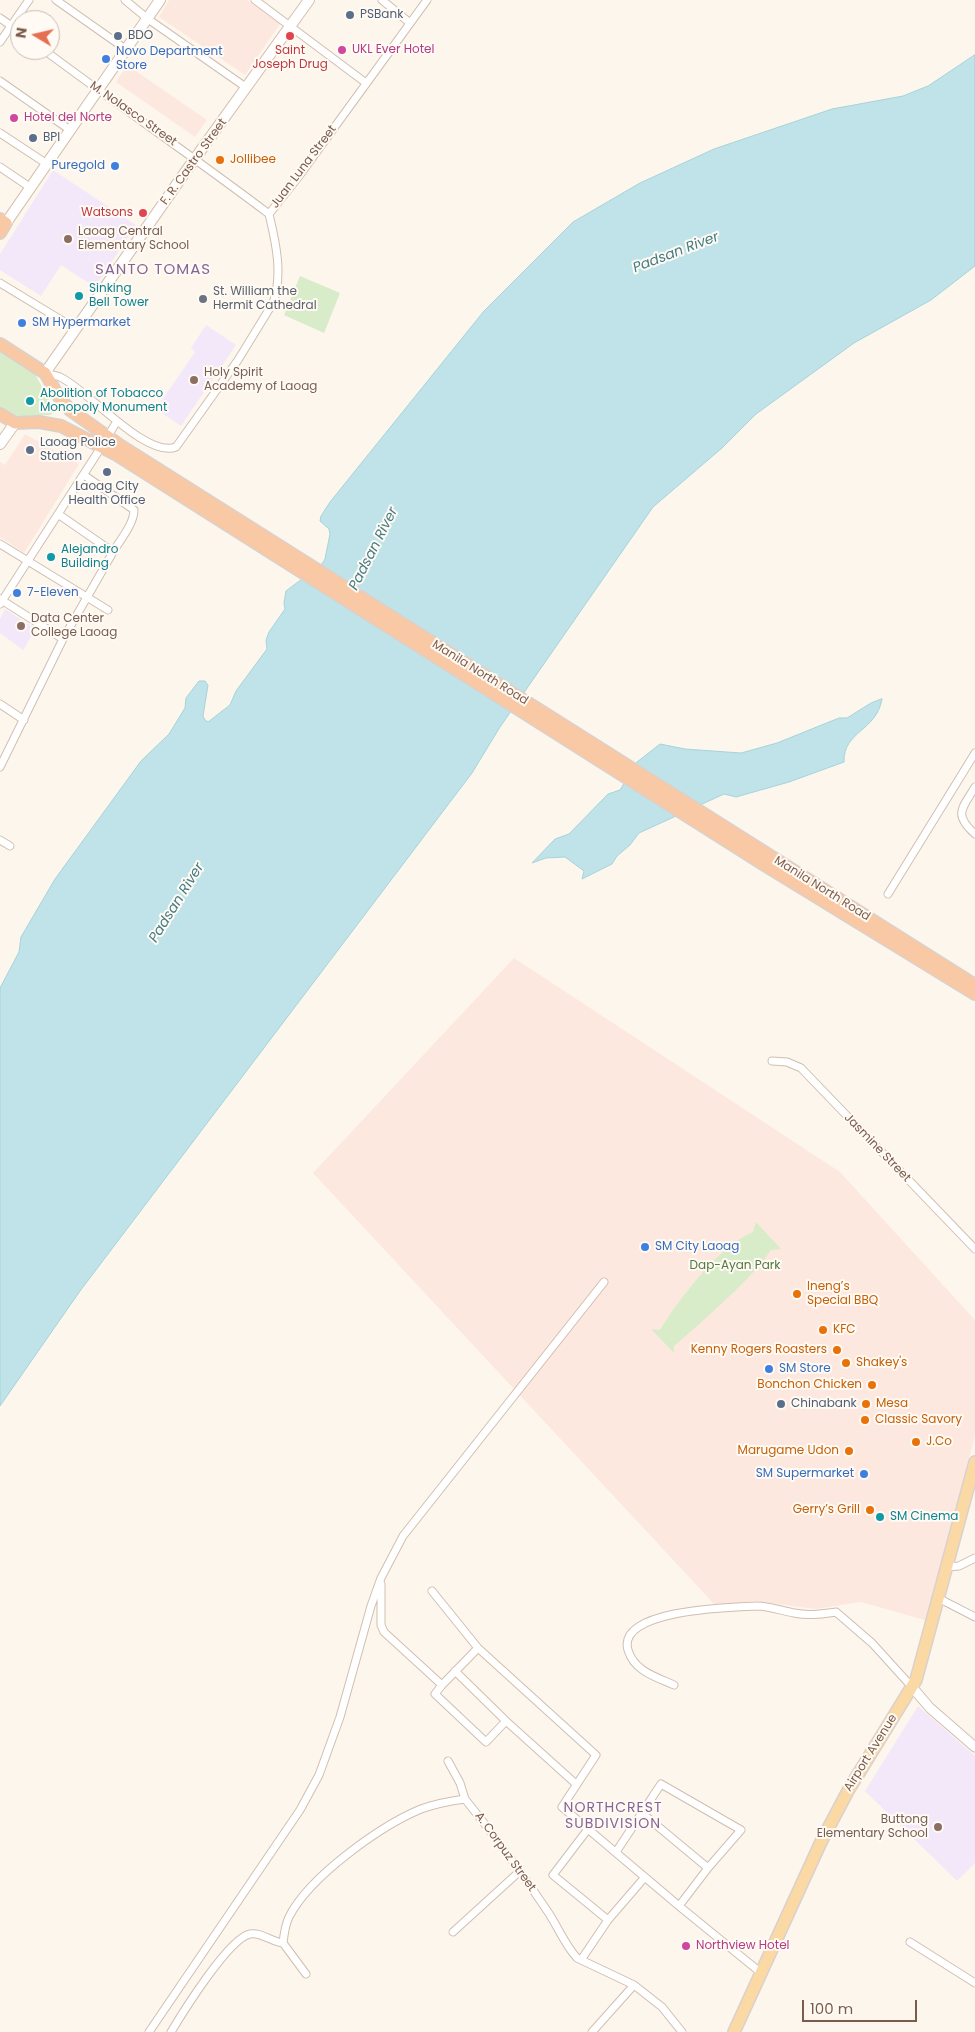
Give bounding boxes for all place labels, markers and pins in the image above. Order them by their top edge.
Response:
place label: PSBank [360,8,403,22]
marker: PSBank [344,9,356,21]
place label: BDO [128,29,153,43]
marker: BDO [112,30,124,42]
marker: Saint Joseph Drug [284,30,296,42]
place label: UKL Ever Hotel [352,43,434,57]
place label: Saint Joseph Drug [252,44,328,72]
marker: UKL Ever Hotel [336,44,348,56]
place label: Novo Department Store [116,45,223,73]
marker: Novo Department Store [100,53,112,65]
place label: Hotel del Norte [24,111,112,125]
marker: Hotel del Norte [8,112,20,124]
place label: BPI [43,131,60,145]
marker: BPI [27,132,39,144]
place label: Jollibee [230,153,276,167]
marker: Jollibee [214,154,226,166]
place label: Puregold [52,159,105,173]
marker: Puregold [109,160,121,172]
place label: Watsons [81,206,133,220]
marker: Watsons [137,207,149,219]
place label: Laoag Central Elementary School [78,225,189,253]
marker: Laoag Central Elementary School [62,233,74,245]
place label: Sinking Bell Tower [89,282,149,310]
place label: St. William the Hermit Cathedral [213,285,317,313]
marker: Sinking Bell Tower [73,290,85,302]
marker: St. William the Hermit Cathedral [197,293,209,305]
place label: SM Hypermarket [32,316,131,330]
marker: SM Hypermarket [16,317,28,329]
place label: Holy Spirit Academy of Laoag [204,366,317,394]
marker: Holy Spirit Academy of Laoag [188,374,200,386]
place label: Abolition of Tobacco Monopoly Monument [40,387,167,415]
marker: Abolition of Tobacco Monopoly Monument [24,395,36,407]
place label: Laoag Police Station [40,436,116,464]
marker: Laoag Police Station [24,444,36,456]
marker: Laoag City Health Office [101,466,113,478]
place label: Laoag City Health Office [68,480,146,508]
place label: Alejandro Building [61,543,119,571]
marker: Alejandro Building [45,551,57,563]
place label: 7-Eleven [27,586,79,600]
marker: 7-Eleven [11,587,23,599]
place label: Data Center College Laoag [31,612,117,640]
marker: Data Center College Laoag [15,620,27,632]
place label: SM City Laoag [655,1240,739,1254]
marker: SM City Laoag [639,1241,651,1253]
place label: Ineng’s Special BBQ [807,1280,878,1308]
marker: Ineng’s Special BBQ [791,1288,803,1300]
place label: KFC [833,1323,855,1337]
marker: KFC [817,1324,829,1336]
place label: Kenny Rogers Roasters [691,1343,827,1357]
marker: Kenny Rogers Roasters [831,1344,843,1356]
place label: Shakey's [856,1356,907,1370]
marker: Shakey's [840,1357,852,1369]
place label: SM Store [779,1362,831,1376]
marker: SM Store [763,1363,775,1375]
place label: Bonchon Chicken [757,1378,862,1392]
marker: Bonchon Chicken [866,1379,878,1391]
place label: Chinabank [791,1397,857,1411]
place label: Mesa [876,1397,908,1411]
marker: Chinabank [775,1398,787,1410]
marker: Mesa [860,1398,872,1410]
place label: Classic Savory [875,1413,962,1427]
marker: Classic Savory [859,1414,871,1426]
place label: J.Co [926,1435,952,1449]
marker: J.Co [910,1436,922,1448]
place label: Marugame Udon [738,1444,839,1458]
marker: Marugame Udon [843,1445,855,1457]
place label: SM Supermarket [756,1467,854,1481]
marker: SM Supermarket [858,1468,870,1480]
place label: Gerry’s Grill [793,1503,860,1517]
marker: Gerry’s Grill [864,1504,876,1516]
place label: SM Cinema [890,1510,958,1524]
marker: SM Cinema [874,1511,886,1523]
place label: Buttong Elementary School [817,1813,928,1841]
marker: Buttong Elementary School [932,1821,944,1833]
place label: Northview Hotel [696,1939,790,1953]
marker: Northview Hotel [680,1940,692,1952]

